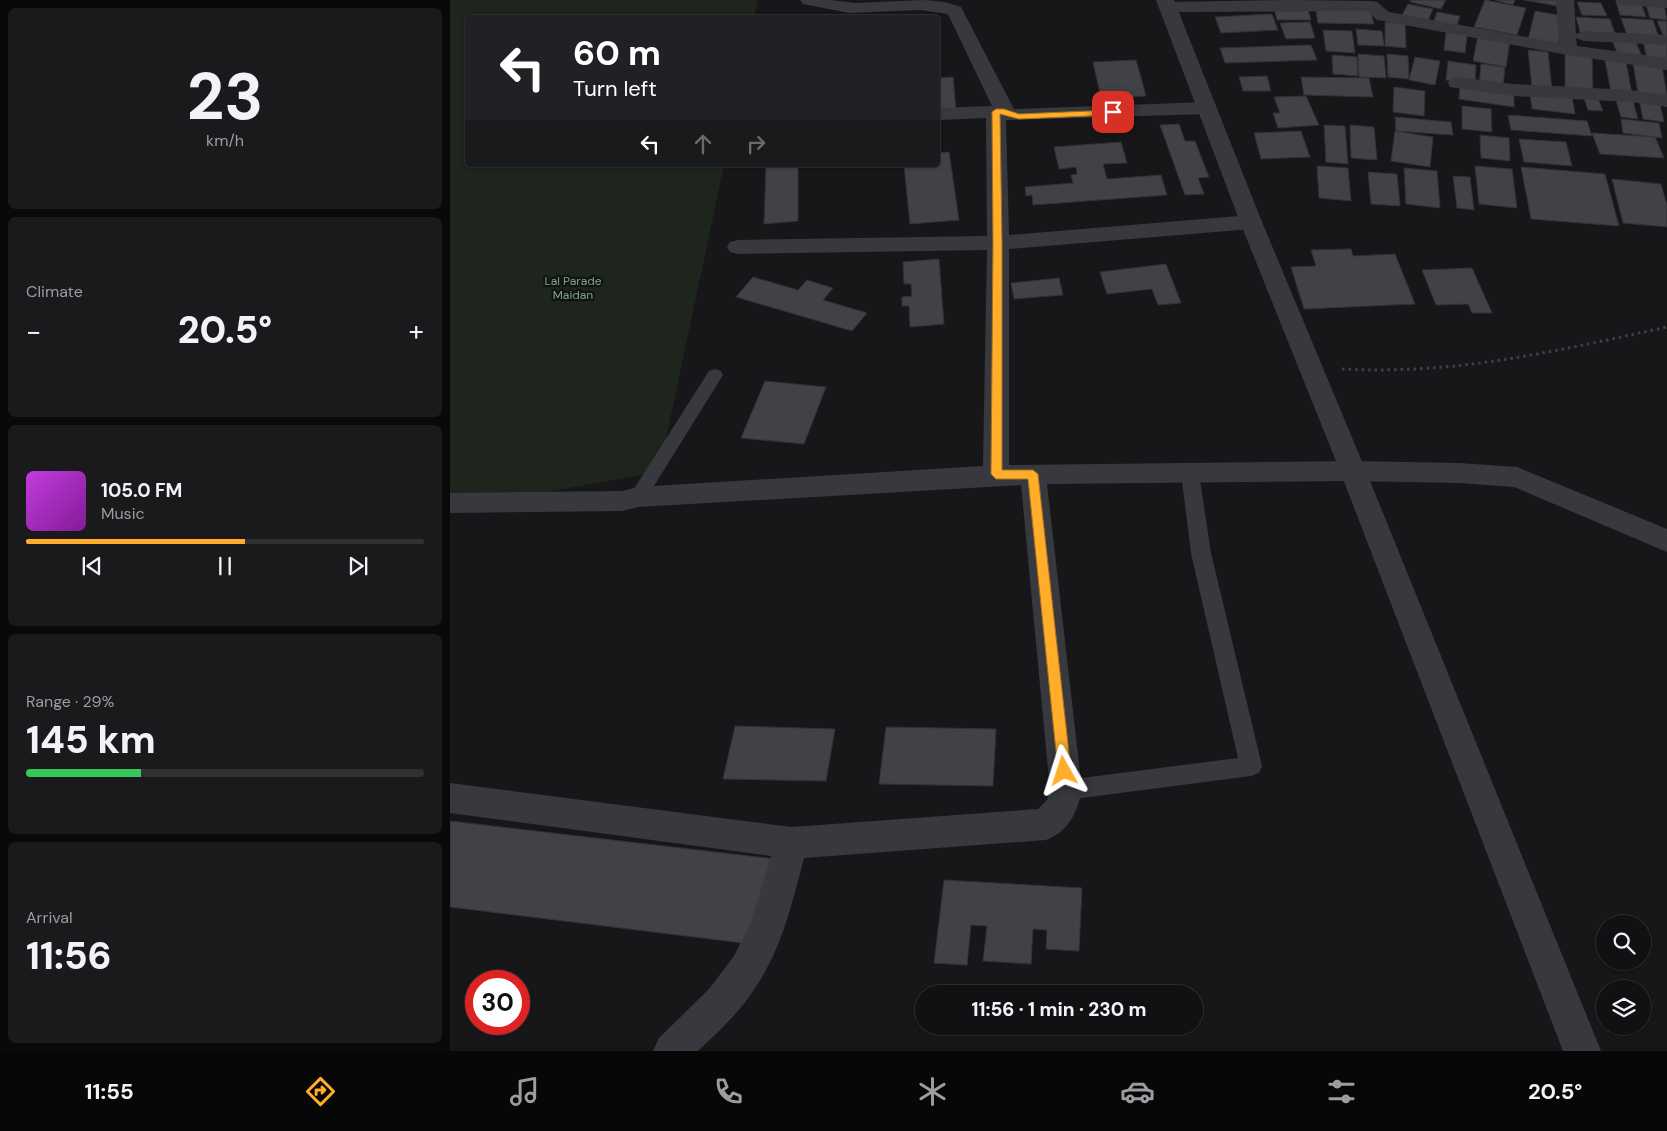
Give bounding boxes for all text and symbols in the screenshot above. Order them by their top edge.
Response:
text: 60 m [573,30,661,76]
icon: left [490,35,555,100]
text: 23 [187,55,263,139]
text: Turn left [573,74,657,103]
pin [1092,91,1134,133]
icon: arrive [1099,98,1127,126]
text: km/h [206,130,244,151]
icon: left [636,130,664,158]
icon: ahead [689,130,717,158]
icon: right [742,130,770,158]
park label: Lal Parade Maidan [544,273,602,303]
text: Climate [26,281,83,302]
text: 20.5° [178,305,272,355]
text: − [26,313,41,350]
text: + [409,313,424,350]
text: 105.0 FM [101,478,182,503]
text: Music [101,503,145,524]
icon: previous [78,552,106,580]
icon: pause [211,552,239,580]
icon: next [344,552,372,580]
text: Range · 29% [26,691,114,712]
text: 145 km [26,715,156,765]
position arrow [1037,744,1089,796]
text: Arrival [26,907,73,928]
map controls [1596,915,1651,1035]
button: search [1596,915,1651,970]
text: 11:56 [26,931,112,981]
speed limit sign: 30 [465,970,530,1035]
button: layers [1596,980,1651,1035]
text: 11:56 · 1 min · 230 m [971,997,1147,1022]
icon: directions [303,1074,338,1109]
icon: music [507,1074,542,1109]
icon: phone [711,1074,746,1109]
icon: climate [915,1074,950,1109]
icon: car [1120,1074,1155,1109]
icon: filters [1324,1074,1359,1109]
text: 11:55 [85,1077,134,1106]
text: 20.5° [1528,1077,1582,1106]

